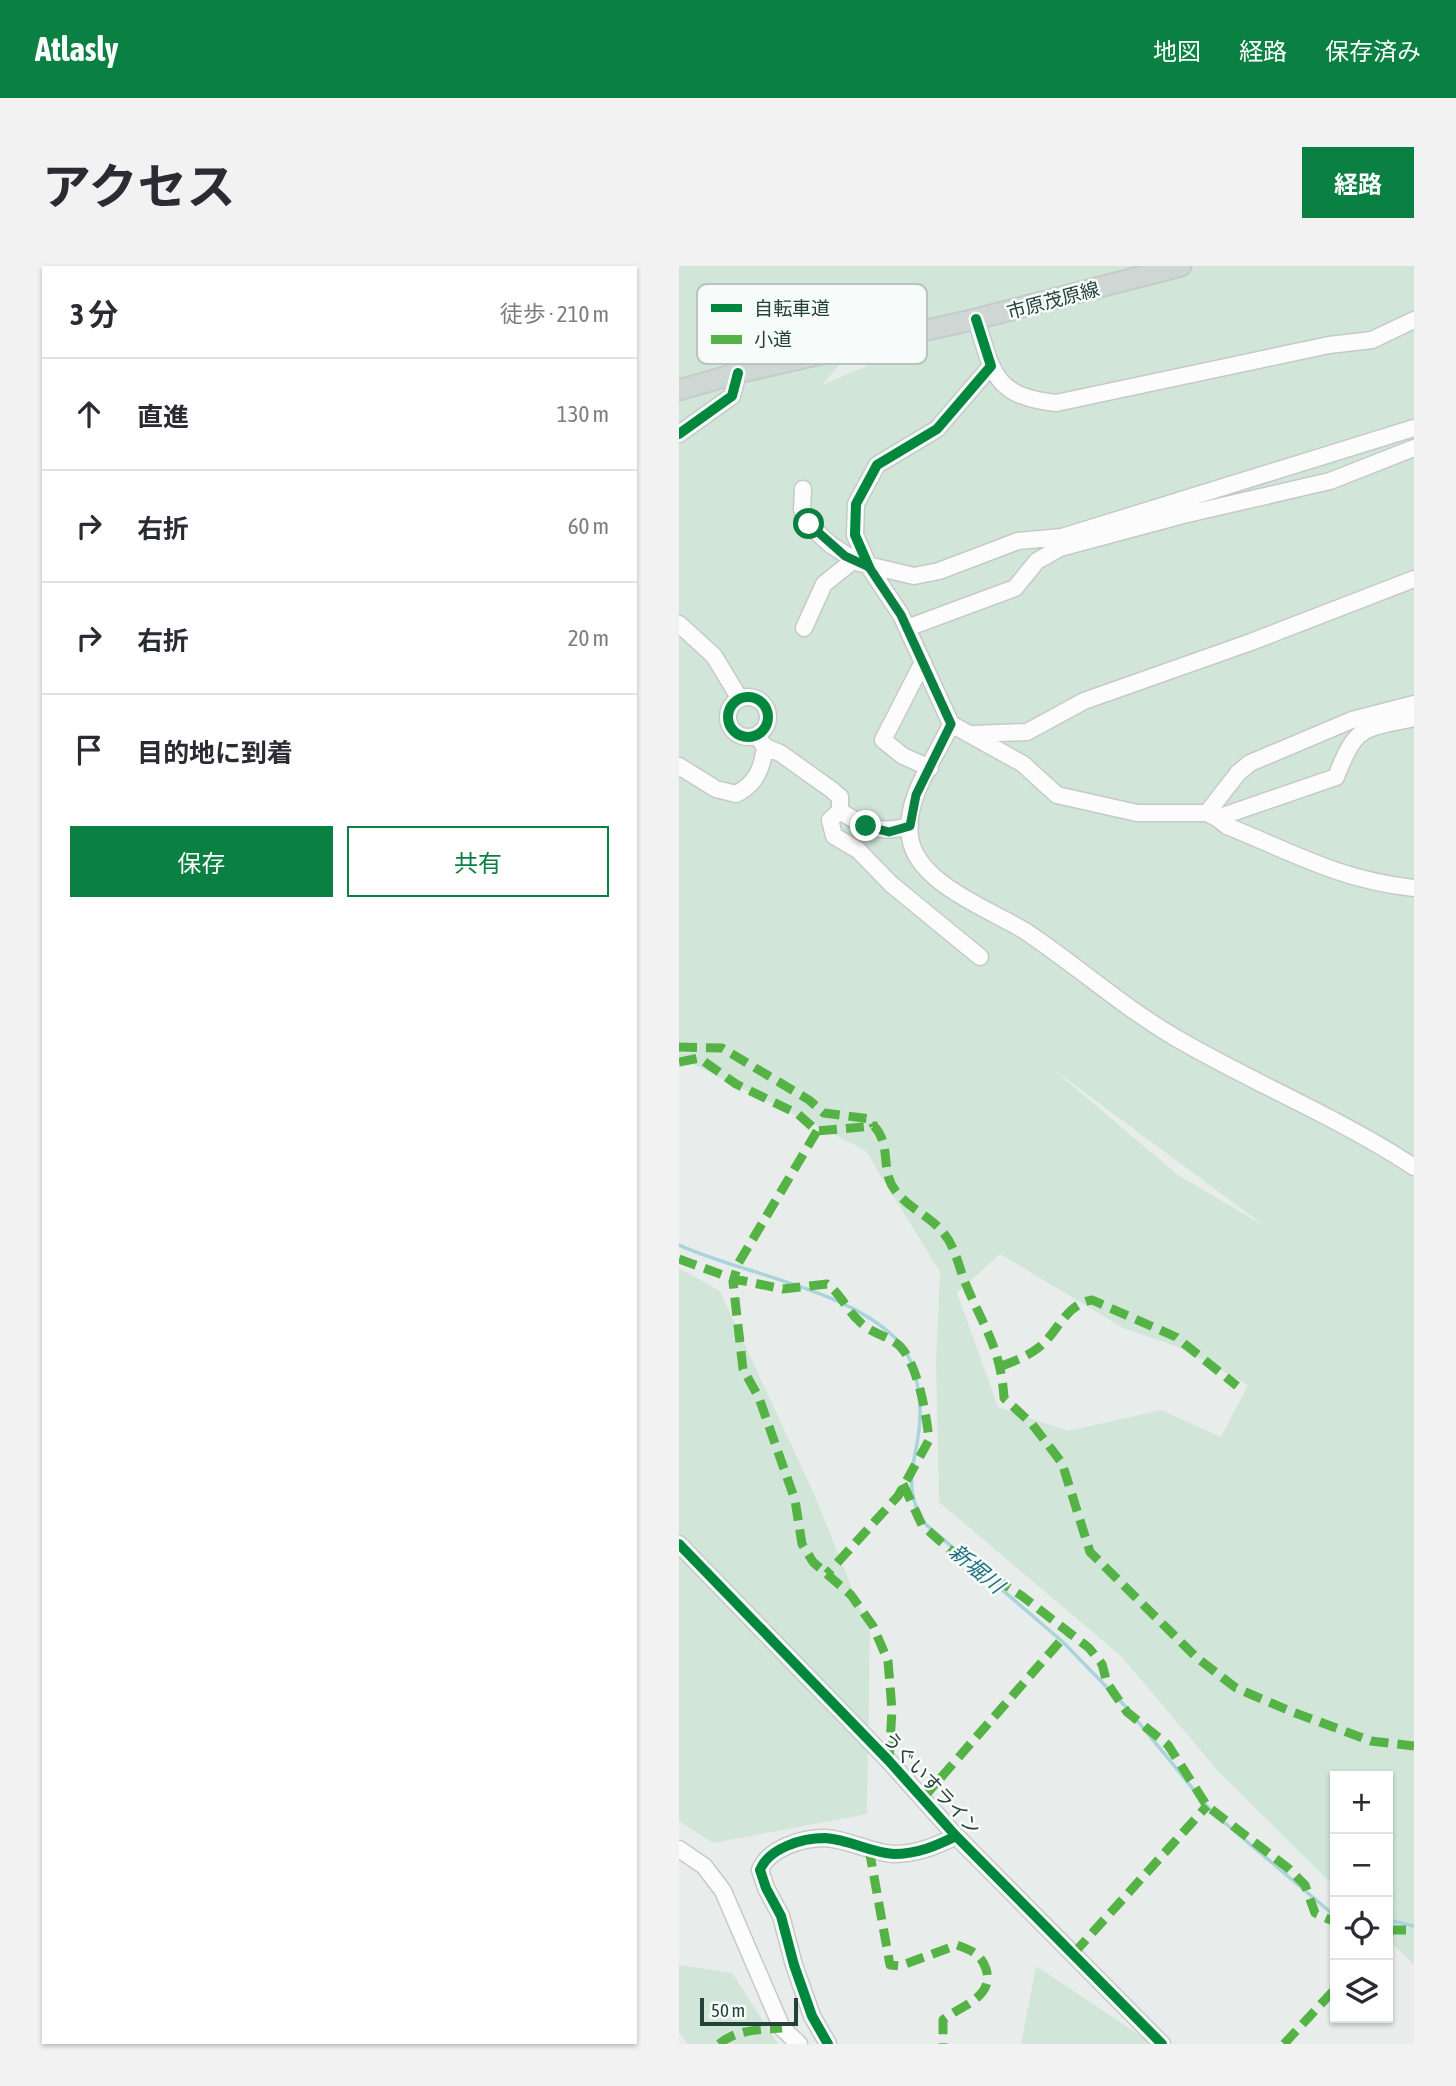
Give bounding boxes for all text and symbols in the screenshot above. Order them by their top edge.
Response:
text: Atlasly [35,30,118,68]
text: 地図 [1153,38,1201,65]
text: 経路 [1239,38,1287,65]
text: 保存済み [1325,38,1421,65]
button: 経路 [1302,147,1414,218]
text: アクセス [42,158,236,214]
street label: 市原茂原線 [1004,277,1102,323]
legend [697,284,927,364]
text: 3 分 [70,297,118,331]
text: 自転車道 [754,297,830,319]
text: 徒歩 · 210 m [500,301,609,327]
text: 小道 [754,328,792,350]
icon: ahead [70,395,108,433]
text: 130 m [557,401,609,427]
text: 直進 [137,402,189,432]
icon: right [70,507,108,545]
route start [793,508,824,539]
text: 60 m [568,513,609,539]
text: 右折 [137,514,189,544]
icon: right [70,619,108,657]
text: 20 m [568,625,609,651]
text: 右折 [137,626,189,656]
icon: arrive [70,731,108,769]
text: 目的地に到着 [137,738,293,768]
route end [850,810,881,841]
button: 保存 [70,826,333,897]
button: 共有 [347,826,609,897]
water label: 新堀川 [945,1539,1010,1599]
street label: うぐいすライン [879,1727,985,1839]
map controls [1330,1771,1393,2023]
button: + [1330,1771,1393,1834]
button: − [1330,1834,1393,1897]
button: locate [1330,1897,1393,1960]
button: layers [1330,1960,1393,2023]
scale bar [700,1995,798,2027]
text: 50 m [711,1999,745,2021]

